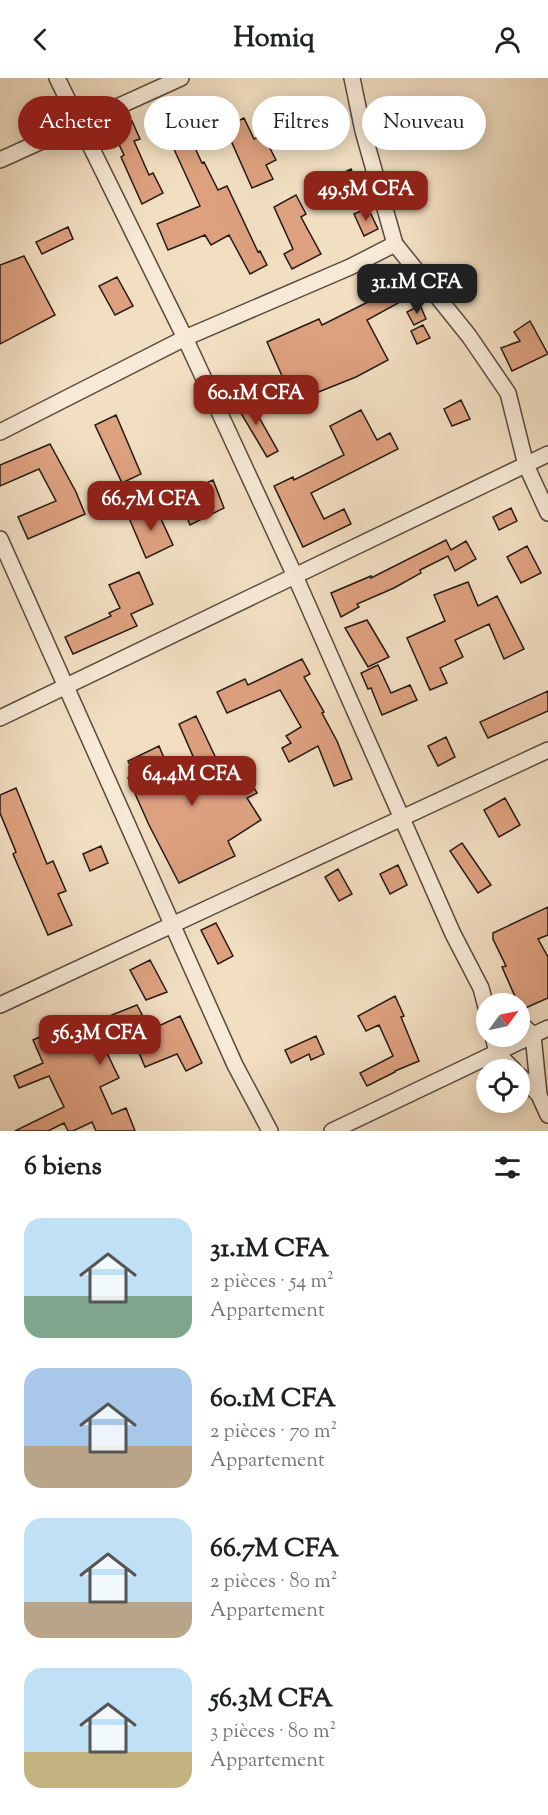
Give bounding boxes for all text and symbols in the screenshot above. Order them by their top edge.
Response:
text: Homiq [233,20,315,59]
icon: back [24,23,57,56]
icon: person [491,23,524,56]
chip: Acheter [18,96,132,150]
chip: Louer [144,96,240,150]
chip: Filtres [252,96,350,150]
chip: Nouveau [362,96,486,150]
pin: 49.5M CFA [297,171,435,222]
text: 49.5M CFA [318,176,414,205]
pin: 31.1M CFA [348,264,486,315]
text: 31.1M CFA [371,269,463,298]
pin: 60.1M CFA [187,375,325,426]
text: 60.1M CFA [208,380,304,409]
pin: 66.7M CFA [82,481,220,532]
text: 66.7M CFA [101,486,201,515]
pin: 64.4M CFA [123,756,261,807]
text: 64.4M CFA [142,761,242,790]
north arrow [476,993,530,1047]
map controls [476,993,530,1113]
pin: 56.3M CFA [31,1015,169,1066]
text: 56.3M CFA [53,1020,147,1049]
button: locate [476,1059,530,1113]
text: 6 biens [24,1149,102,1186]
icon: filters [491,1151,524,1184]
text: 31.1M CFA [210,1231,329,1268]
icon: home [72,1242,144,1314]
text: 2 pièces · 54 m² [210,1268,334,1297]
text: Appartement [210,1297,325,1326]
text: 60.1M CFA [210,1381,336,1418]
icon: home [72,1392,144,1464]
text: 2 pièces · 70 m² [210,1418,337,1447]
text: Appartement [210,1447,325,1476]
text: 66.7M CFA [210,1531,339,1568]
icon: home [72,1542,144,1614]
text: 2 pièces · 80 m² [210,1568,338,1597]
text: Appartement [210,1597,325,1626]
text: 56.3M CFA [210,1681,333,1718]
icon: home [72,1692,144,1764]
text: 3 pièces · 80 m² [210,1718,336,1747]
text: Appartement [210,1747,325,1776]

